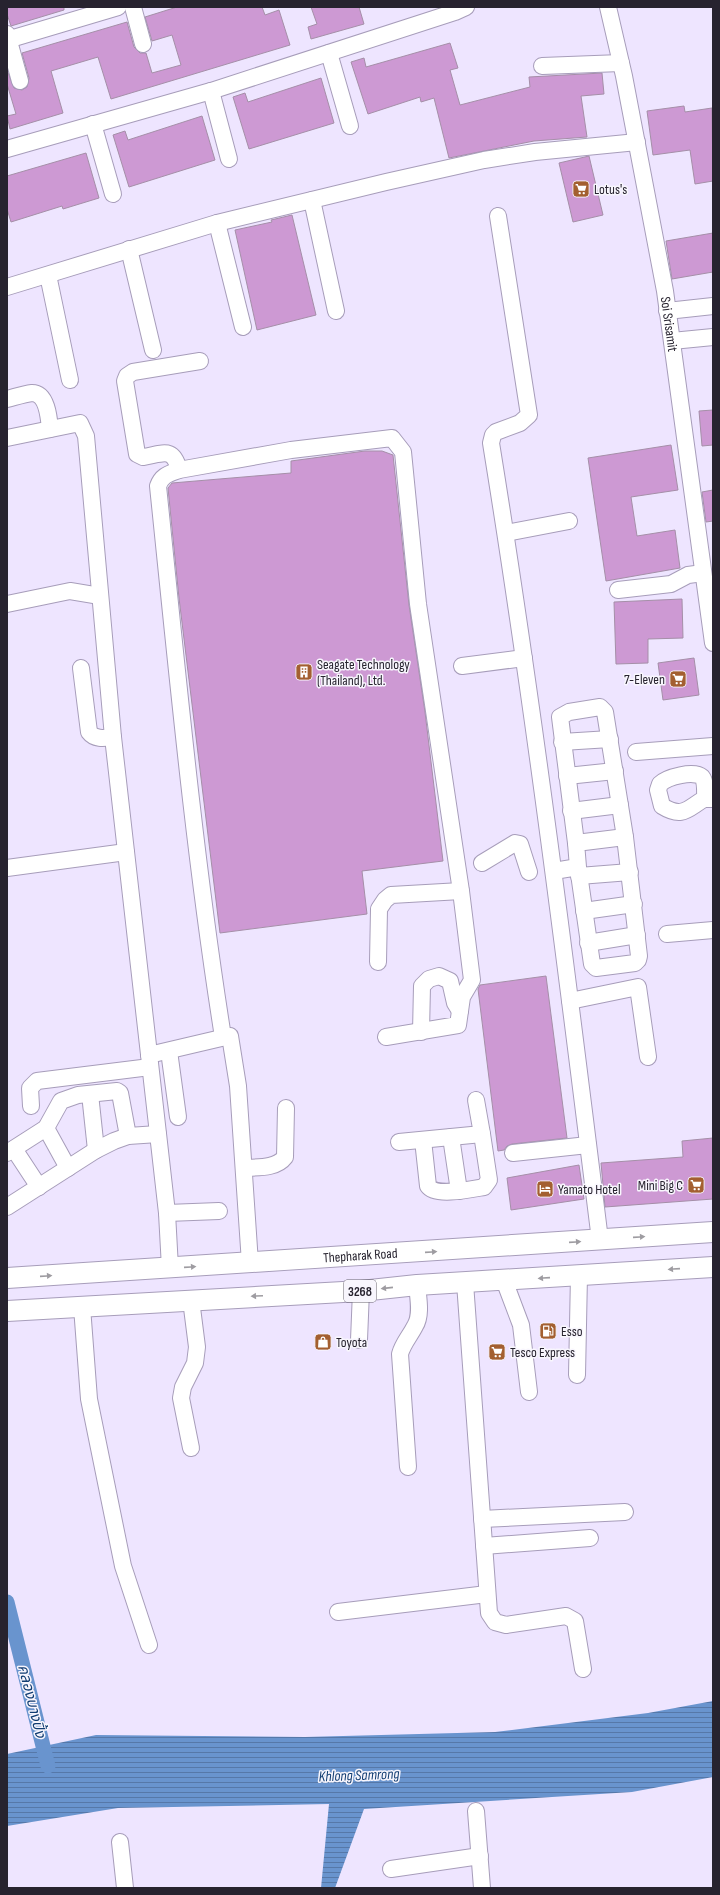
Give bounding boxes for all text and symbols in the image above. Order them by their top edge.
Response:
supermarket icon: Lotus's [571,179,591,199]
place label: Lotus's [594,181,627,198]
street label: Soi Srisamit [657,295,681,353]
place label: Seagate Technology (Thailand), Ltd. [317,656,410,689]
building icon: Seagate Technology (Thailand), Ltd. [294,662,314,682]
supermarket icon: 7-Eleven [668,669,688,689]
place label: 7-Eleven [624,671,665,688]
supermarket icon: Mini Big C [686,1175,706,1195]
place label: Mini Big C [638,1177,683,1194]
hotel icon: Yamato Hotel [535,1179,555,1199]
place label: Yamato Hotel [558,1181,621,1198]
one-way arrow [633,1234,645,1241]
one-way arrow [569,1238,581,1245]
street label: Thepharak Road [323,1245,398,1266]
one-way arrow [425,1248,437,1255]
one-way arrow [184,1263,196,1270]
one-way arrow [668,1266,680,1273]
one-way arrow [40,1272,52,1279]
one-way arrow [538,1274,550,1281]
road number: 3268 [344,1280,376,1302]
one-way arrow [381,1285,393,1291]
one-way arrow [251,1293,263,1300]
fuel station icon: Esso [538,1321,558,1341]
place label: Esso [561,1323,583,1340]
shop icon: Toyota [313,1332,333,1352]
place label: Toyota [336,1334,367,1351]
supermarket icon: Tesco Express [487,1342,507,1362]
place label: Tesco Express [510,1344,575,1361]
water label: คลองบางปิ้ง [13,1662,51,1741]
water label: Khlong Samrong [318,1765,400,1786]

